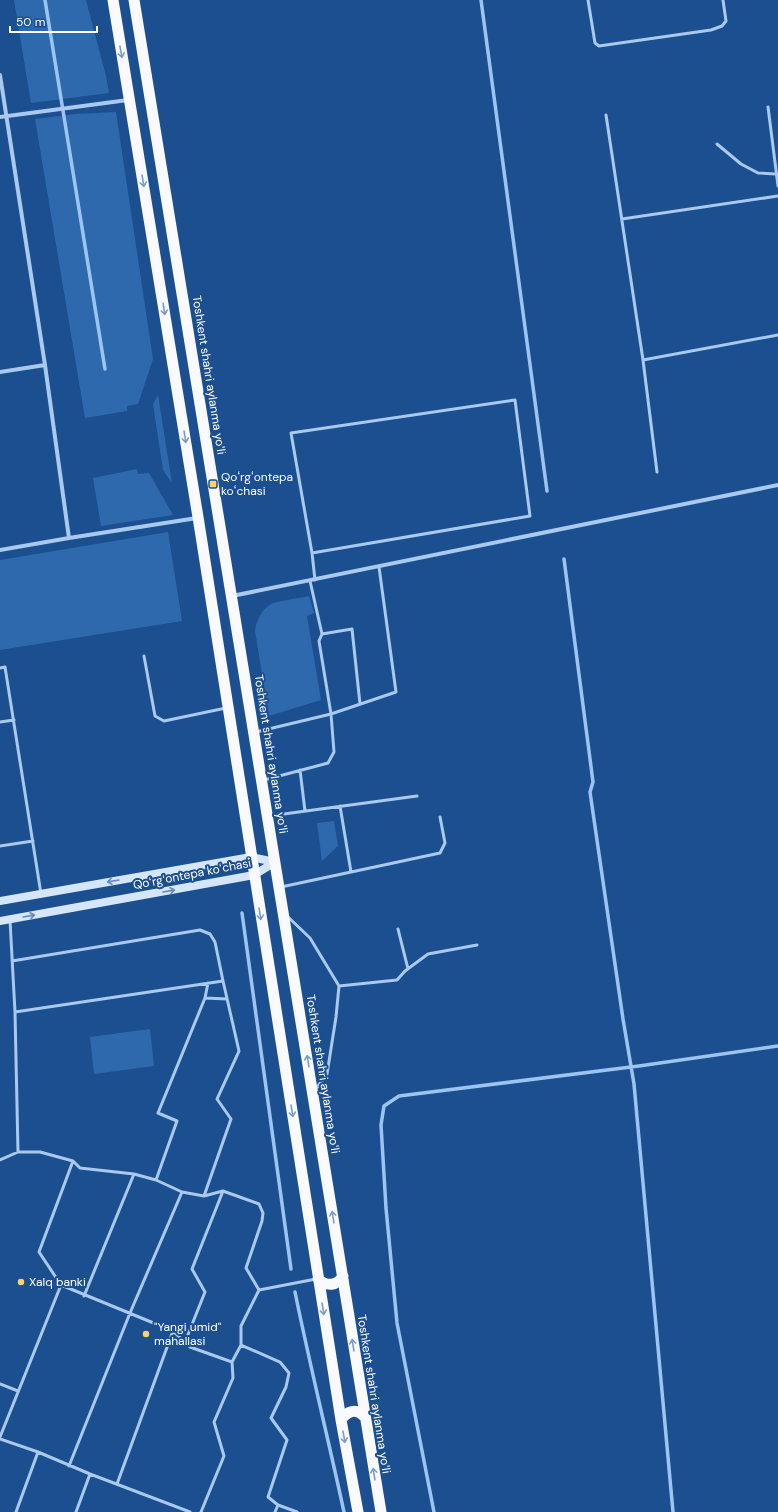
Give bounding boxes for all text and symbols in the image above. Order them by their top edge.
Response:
scale bar [10,8,97,34]
text: 50 m [16,14,45,30]
one-way arrow [118,45,126,58]
one-way arrow [139,174,147,187]
street label: Toshkent shahri aylanma yoʻli [189,294,229,456]
one-way arrow [160,302,168,315]
one-way arrow [181,430,189,443]
place label: Qoʻrgʻontepa koʻchasi [221,469,293,499]
marker: Qoʻrgʻontepa koʻchasi [208,479,218,489]
street label: Toshkent shahri aylanma yoʻli [251,673,291,835]
street label: Qoʻrgʻontepa koʻchasi [132,855,252,893]
one-way arrow [107,877,120,885]
one-way arrow [162,887,175,895]
one-way arrow [257,907,265,920]
one-way arrow [22,912,35,920]
street label: Toshkent shahri aylanma yoʻli [303,993,343,1155]
one-way arrow [303,1055,311,1068]
one-way arrow [288,1104,296,1117]
one-way arrow [329,1211,337,1224]
place label: Xalq banki [29,1274,86,1290]
marker: Xalq banki [16,1277,26,1287]
one-way arrow [319,1302,327,1315]
street label: Toshkent shahri aylanma yoʻli [354,1313,394,1475]
place label: "Yangi umid" mahallasi [154,1319,222,1349]
marker: "Yangi umid" mahallasi [141,1329,151,1339]
one-way arrow [349,1339,357,1352]
one-way arrow [340,1430,348,1443]
one-way arrow [370,1468,378,1481]

